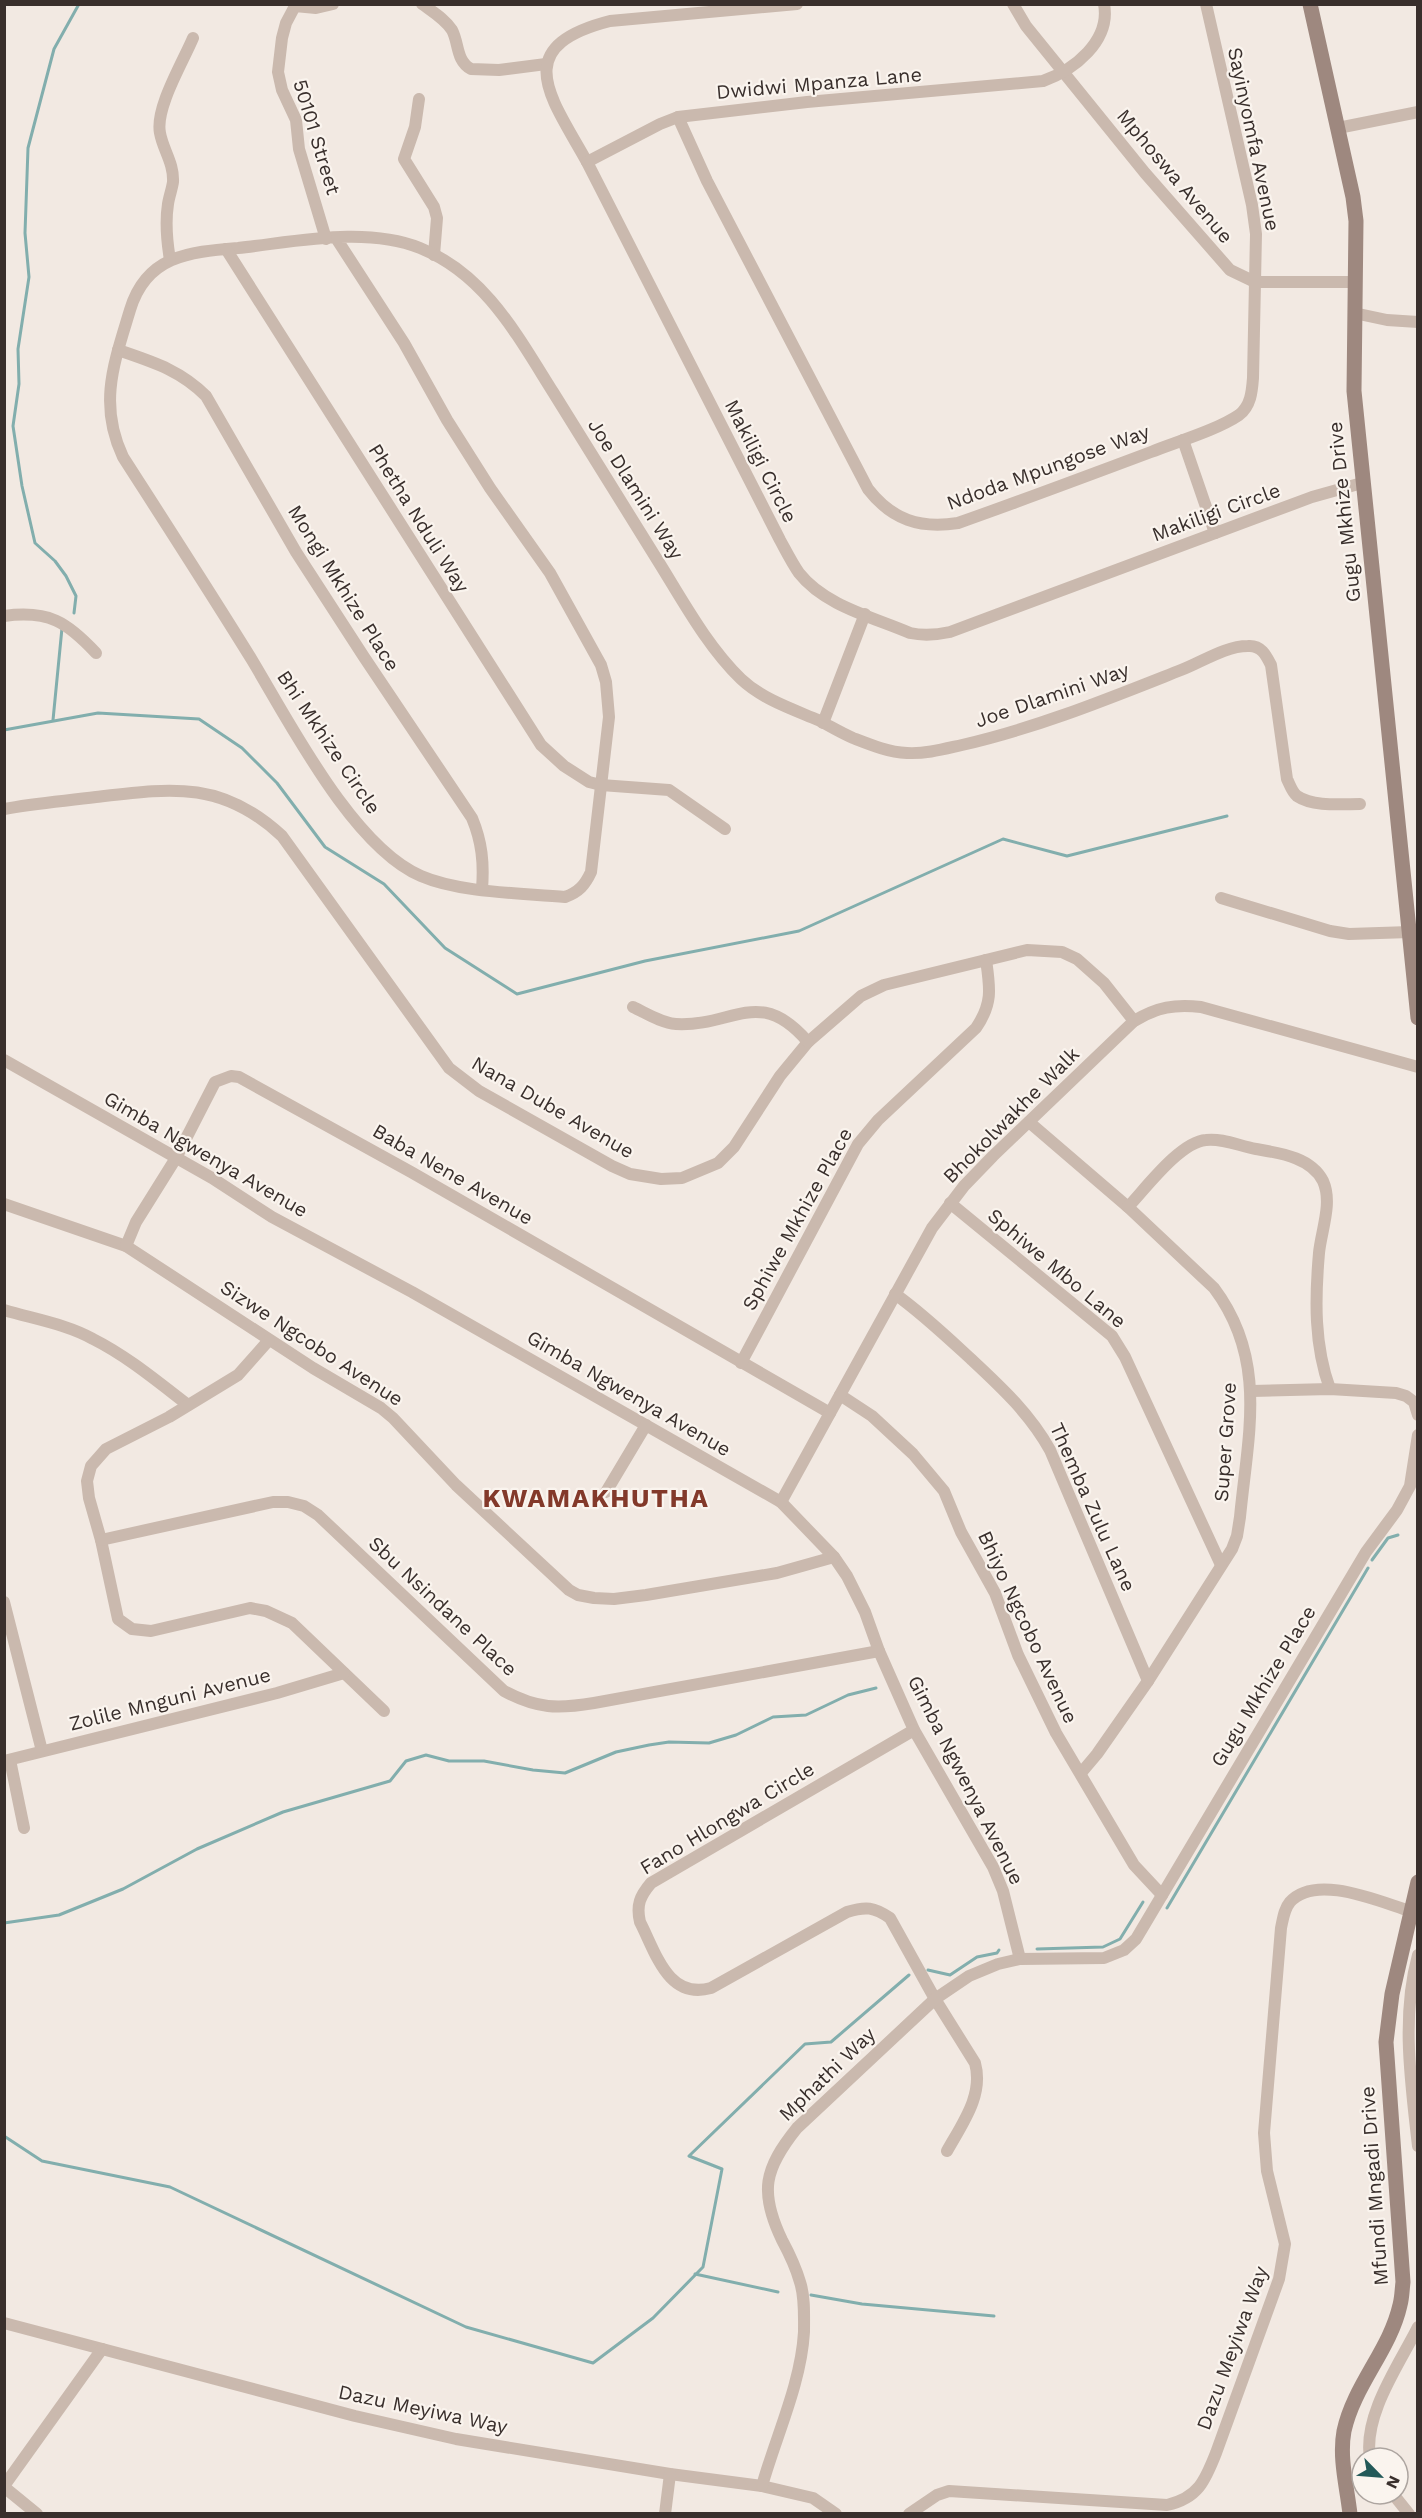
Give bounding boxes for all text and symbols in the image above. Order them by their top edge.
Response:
street label: Sayinyomfa Avenue [1223,45,1285,233]
street label: Dwidwi Mpanza Lane [715,62,923,104]
street label: 50101 Street [288,77,346,198]
street label: Mphoswa Avenue [1112,104,1238,248]
street label: Makiligi Circle [720,395,802,527]
street label: Joe Dlamini Way [583,414,689,564]
street label: Ndoda Mpungose Way [943,419,1153,515]
street label: Gugu Mkhize Drive [1323,421,1365,603]
street label: Phetha Nduli Way [364,439,475,597]
street label: Makiligi Circle [1149,478,1283,546]
street label: Mongi Mkhize Place [283,500,405,676]
street label: Joe Dlamini Way [972,657,1133,733]
street label: Bhi Mkhize Circle [272,666,386,818]
street label: Bhokolwakhe Walk [938,1042,1084,1188]
street label: Nana Dube Avenue [468,1051,638,1163]
street label: Gimba Ngwenya Avenue [100,1086,312,1222]
street label: Baba Nene Avenue [368,1118,538,1230]
street label: Sphiwe Mkhize Place [737,1124,857,1314]
street label: Sphiwe Mbo Lane [983,1203,1131,1333]
street label: Sizwe Ngcobo Avenue [216,1275,408,1411]
street label: Gimba Ngwenya Avenue [523,1325,735,1461]
street label: Super Grove [1209,1381,1241,1503]
street label: Themba Zulu Lane [1045,1419,1141,1595]
district label: KWAMAKHUTHA [483,1483,709,1513]
street label: Bhiyo Ngcobo Avenue [973,1527,1083,1727]
street label: Sbu Nsindane Place [364,1531,522,1681]
street label: Gugu Mkhize Place [1205,1601,1321,1771]
street label: Zolile Mnguni Avenue [67,1662,273,1736]
street label: Gimba Ngwenya Avenue [903,1671,1029,1889]
street label: Fano Hlongwa Circle [635,1756,819,1880]
street label: Mphathi Way [774,2022,881,2126]
street label: Mfundi Mngadi Drive [1355,2085,1393,2287]
street label: Dazu Meyiwa Way [1191,2262,1273,2433]
street label: Dazu Meyiwa Way [336,2379,510,2439]
north arrow [1350,2446,1410,2506]
text: N [1382,2473,1404,2492]

